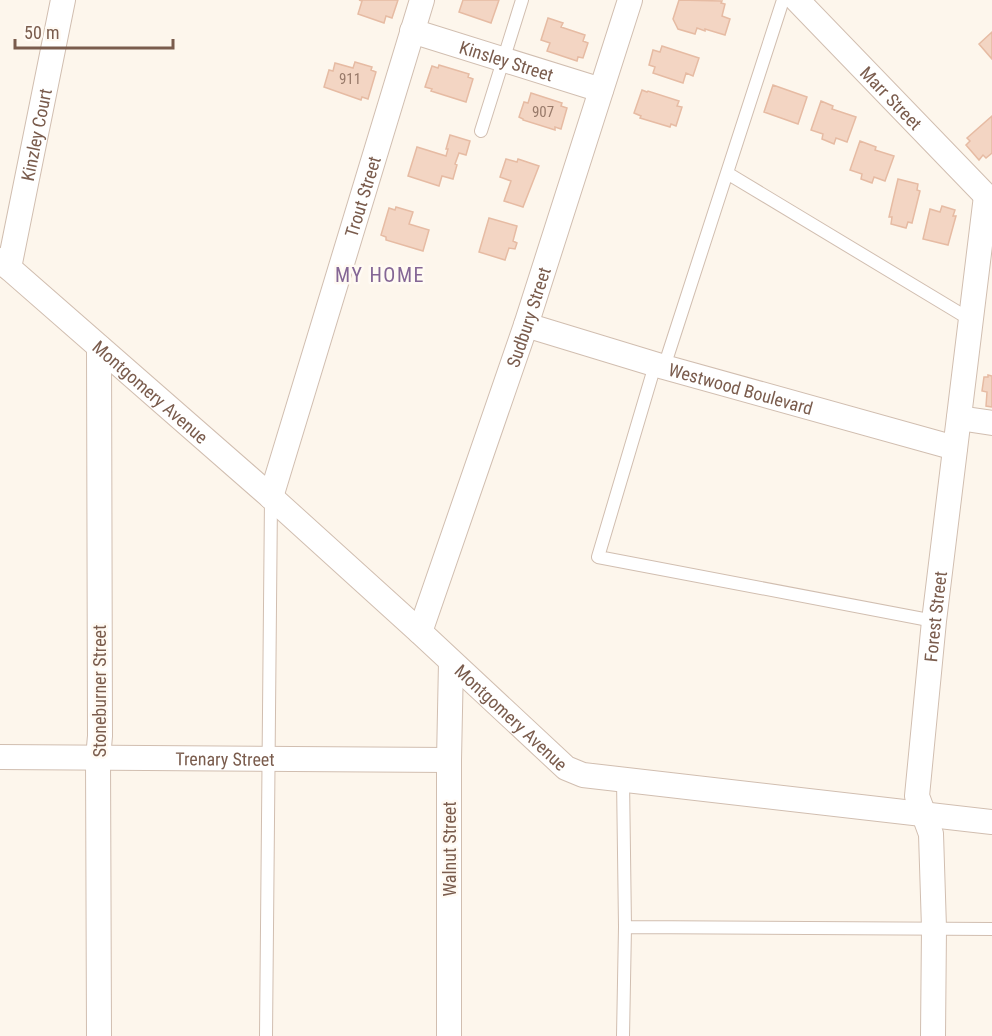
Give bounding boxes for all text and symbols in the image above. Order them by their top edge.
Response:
scale bar [15,12,172,50]
text: 50 m [24,22,59,43]
street label: Kinsley Street [457,36,556,85]
street label: Marr Street [856,62,927,134]
house number: 911 [339,70,361,88]
street label: Kinzley Court [16,87,55,183]
house number: 907 [532,103,554,121]
street label: Trout Street [340,154,384,240]
district label: MY HOME [335,263,425,287]
street label: Sudbury Street [502,264,554,370]
street label: Montgomery Avenue [89,336,212,448]
street label: Westwood Boulevard [666,358,815,418]
street label: Forest Street [920,570,951,663]
street label: Stoneburner Street [89,625,110,757]
street label: Montgomery Avenue [451,660,572,775]
street label: Trenary Street [175,748,275,769]
street label: Walnut Street [439,801,460,897]

